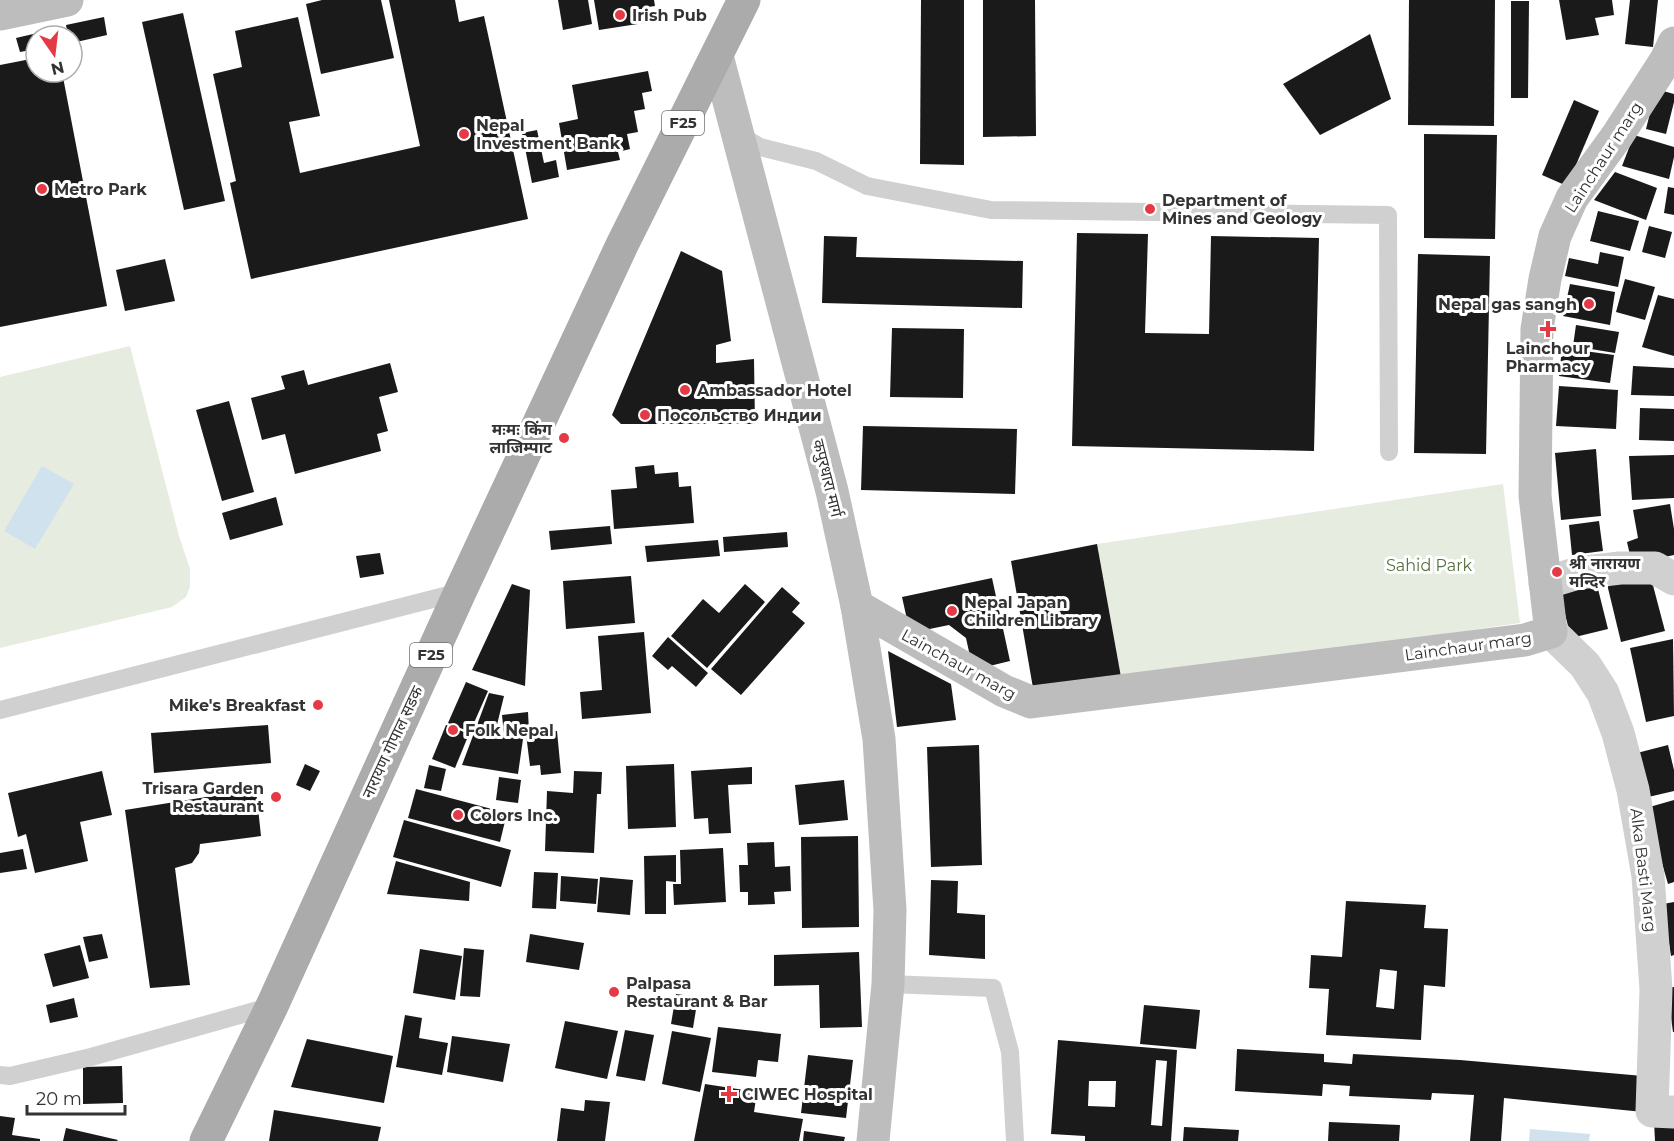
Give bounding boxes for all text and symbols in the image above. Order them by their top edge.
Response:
place label: Irish Pub [632,6,707,25]
marker: Irish Pub [613,8,627,22]
north arrow [24,24,84,84]
text: N [49,57,66,79]
street label: Lainchaur marg [1561,98,1646,216]
road number: F25 [662,111,704,135]
place label: Nepal Investment Bank [476,116,621,153]
marker: Nepal Investment Bank [457,127,471,141]
place label: Metro Park [54,180,147,199]
marker: Metro Park [35,182,49,196]
place label: Department of Mines and Geology [1162,191,1322,228]
marker: Department of Mines and Geology [1143,202,1157,216]
place label: Nepal gas sangh [1438,295,1577,314]
marker: Nepal gas sangh [1582,297,1596,311]
marker: Lainchour Pharmacy [1541,322,1555,336]
place label: Lainchour Pharmacy [1505,339,1591,376]
place label: Ambassador Hotel [696,381,852,400]
marker: Ambassador Hotel [678,383,692,397]
place label: Посольство Индии [657,406,822,425]
marker: Посольство Индии [638,408,652,422]
place label: मःमः किंग लाजिम्पाट [489,420,553,457]
marker: मःमः किंग लाजिम्पाट [557,431,571,445]
street label: कपुरधारा मार्ग [808,437,847,520]
place label: श्री नारायण मन्दिर [1569,554,1641,591]
park label: Sahid Park [1386,556,1472,575]
marker: श्री नारायण मन्दिर [1550,565,1564,579]
place label: Nepal Japan Children Library [964,593,1098,630]
marker: Nepal Japan Children Library [945,604,959,618]
street label: Lainchaur marg [898,625,1019,704]
street label: Lainchaur marg [1403,628,1533,665]
road number: F25 [410,643,452,667]
street label: नारायण गोपाल सडक [358,682,427,801]
place label: Mike's Breakfast [169,696,306,715]
marker: Mike's Breakfast [311,698,325,712]
place label: Folk Nepal [465,721,554,740]
marker: Folk Nepal [446,723,460,737]
place label: Trisara Garden Restaurant [142,779,264,816]
marker: Trisara Garden Restaurant [269,790,283,804]
place label: Colors Inc. [470,806,557,825]
street label: Alka Basti Marg [1626,807,1661,933]
marker: Colors Inc. [451,808,465,822]
place label: Palpasa Restaurant & Bar [626,974,768,1011]
marker: Palpasa Restaurant & Bar [607,985,621,999]
scale bar [27,1078,124,1116]
marker: CIWEC Hospital [720,1085,738,1103]
place label: CIWEC Hospital [742,1085,873,1104]
text: 20 m [36,1088,82,1110]

